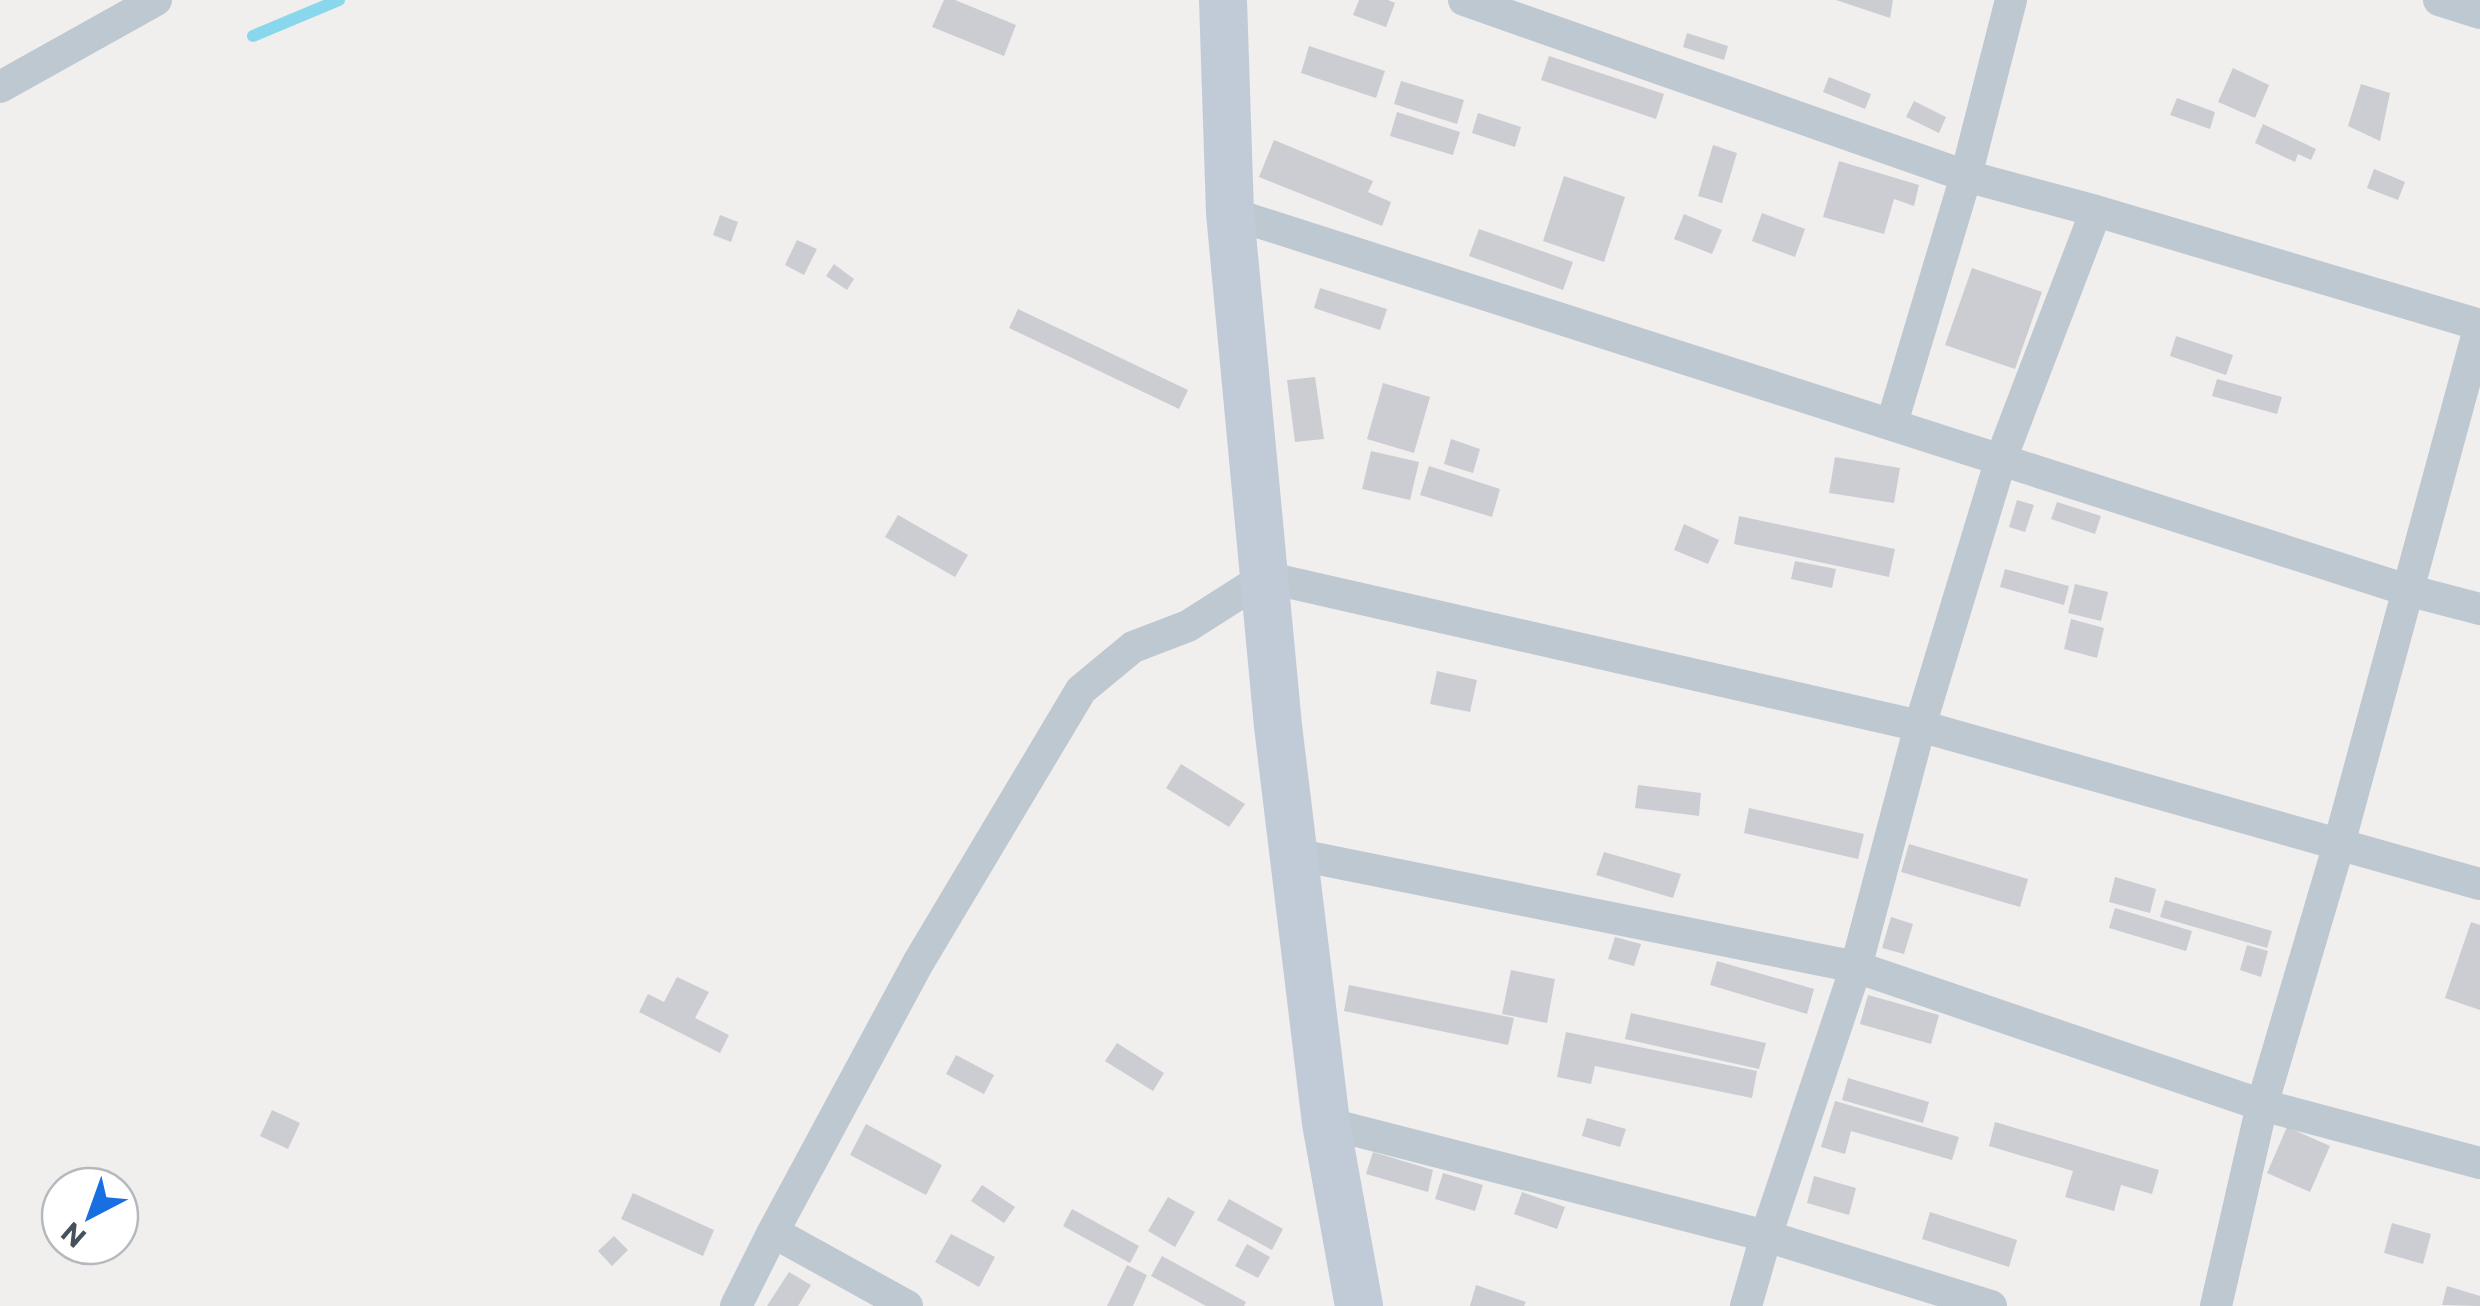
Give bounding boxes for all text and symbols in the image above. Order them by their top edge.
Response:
north arrow [40,1166,140,1266]
text: N [54,1216,92,1255]

